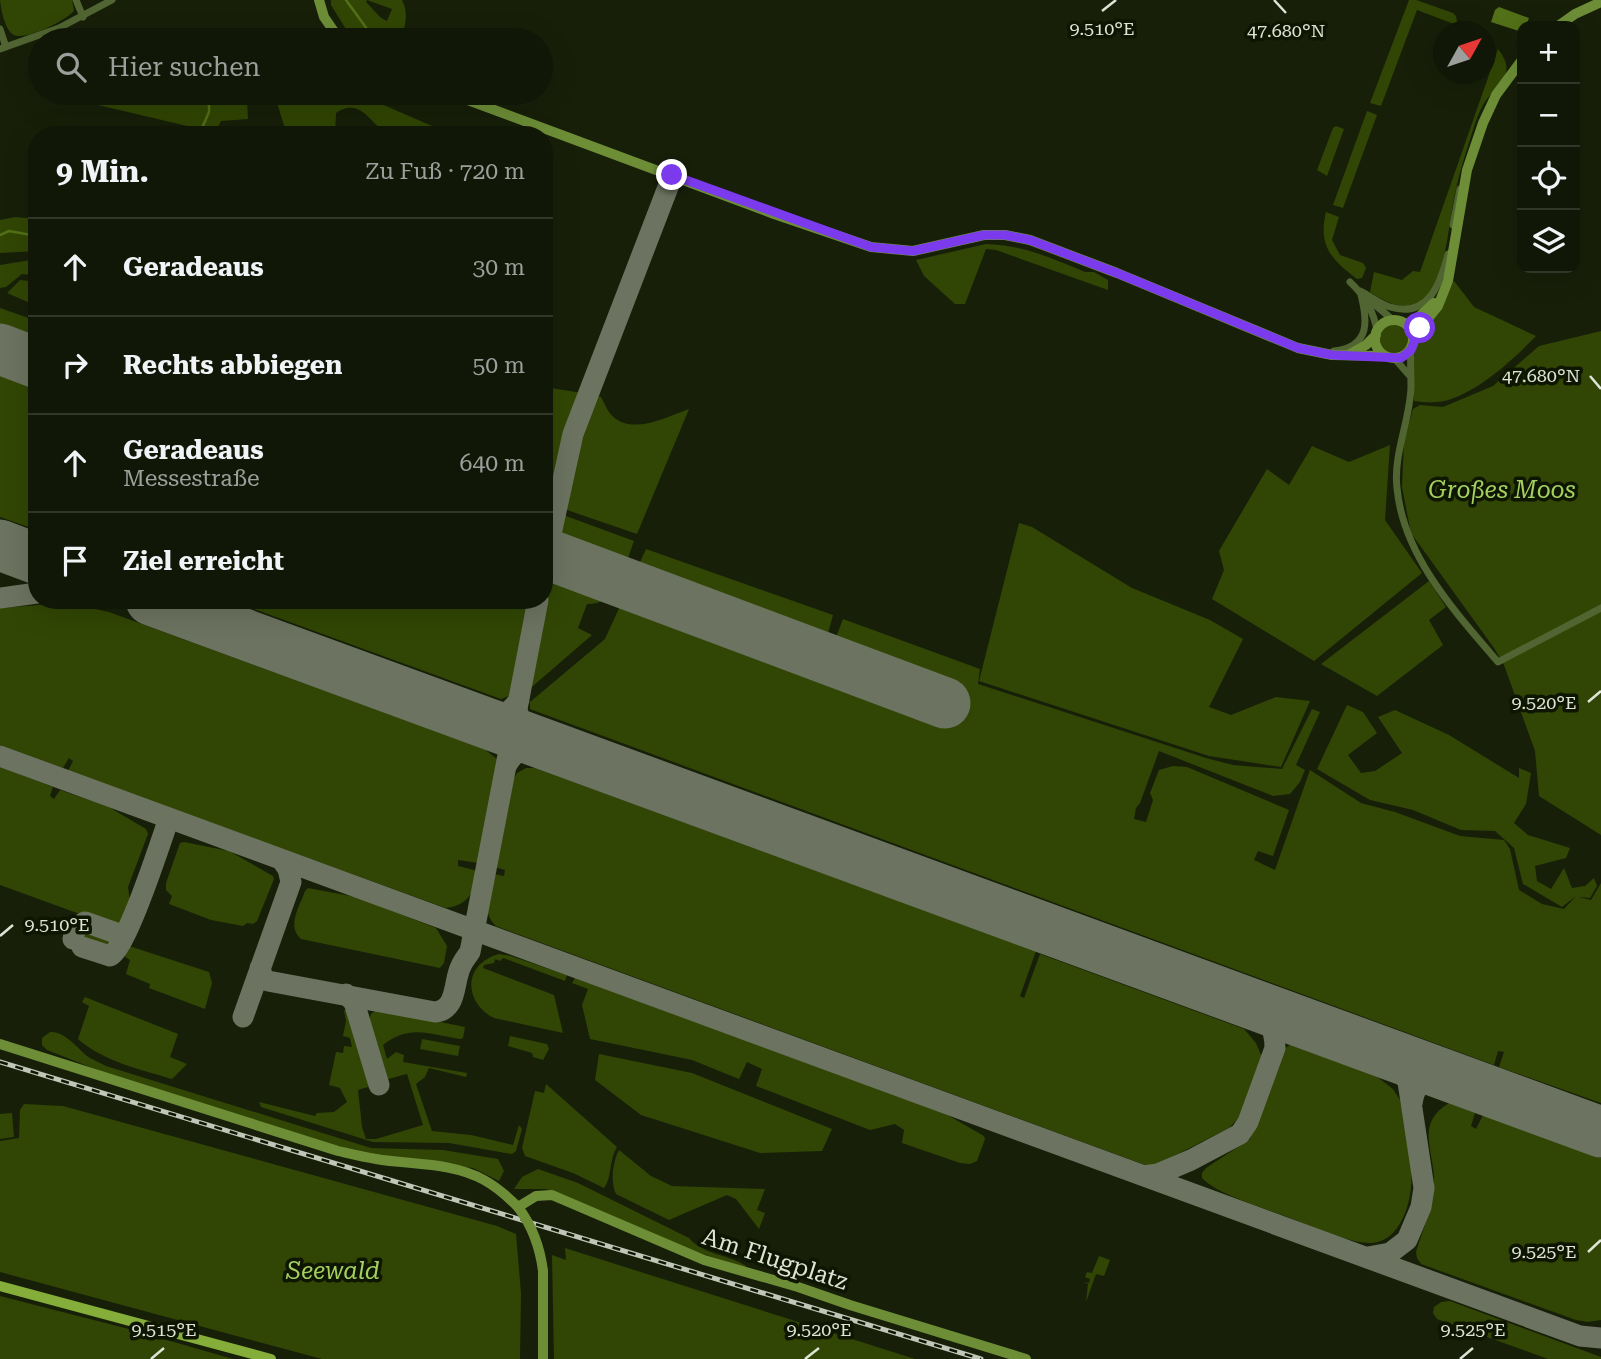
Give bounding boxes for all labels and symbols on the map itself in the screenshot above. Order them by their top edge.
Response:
text: 9.510°E [1069,18,1135,39]
text: 47.680°N [1247,20,1325,41]
north arrow [1433,21,1496,84]
route end [656,159,687,190]
route start [1404,312,1435,343]
text: 47.680°N [1502,365,1580,386]
park label: Großes Moos [1428,476,1576,504]
text: 9.520°E [1511,692,1577,713]
text: 9.510°E [24,914,90,935]
street label: Am Flugplatz [699,1222,851,1296]
text: 9.525°E [1511,1241,1577,1262]
park label: Seewald [285,1257,380,1285]
text: 9.515°E [131,1319,197,1340]
text: 9.520°E [786,1319,852,1340]
text: 9.525°E [1440,1319,1506,1340]

